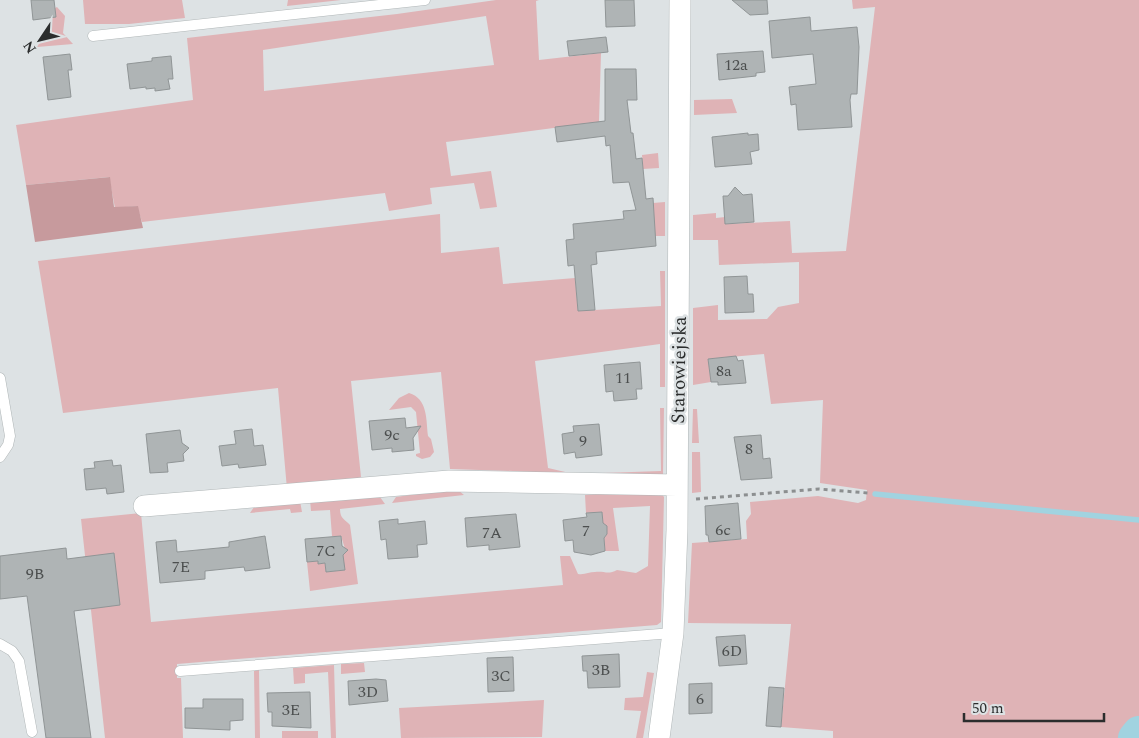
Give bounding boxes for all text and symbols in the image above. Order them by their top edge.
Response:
north arrow [15,15,65,65]
text: N [18,36,42,58]
house number: 12a [724,53,748,77]
street label: Starowiejska [664,315,695,424]
house number: 8a [716,359,732,383]
house number: 11 [615,366,631,390]
house number: 9c [384,423,400,447]
house number: 9 [579,429,587,453]
house number: 8 [745,437,753,461]
house number: 6c [715,518,731,542]
house number: 7 [582,519,590,543]
house number: 7A [482,521,502,545]
house number: 7C [316,539,336,563]
house number: 7E [172,555,190,579]
house number: 9B [26,562,44,586]
house number: 6D [722,639,742,663]
house number: 3B [592,658,610,682]
house number: 3C [491,664,511,688]
house number: 3D [358,680,378,704]
house number: 6 [696,687,704,711]
scale bar [964,690,1104,722]
text: 50 m [972,697,1004,720]
house number: 3E [282,698,300,722]

